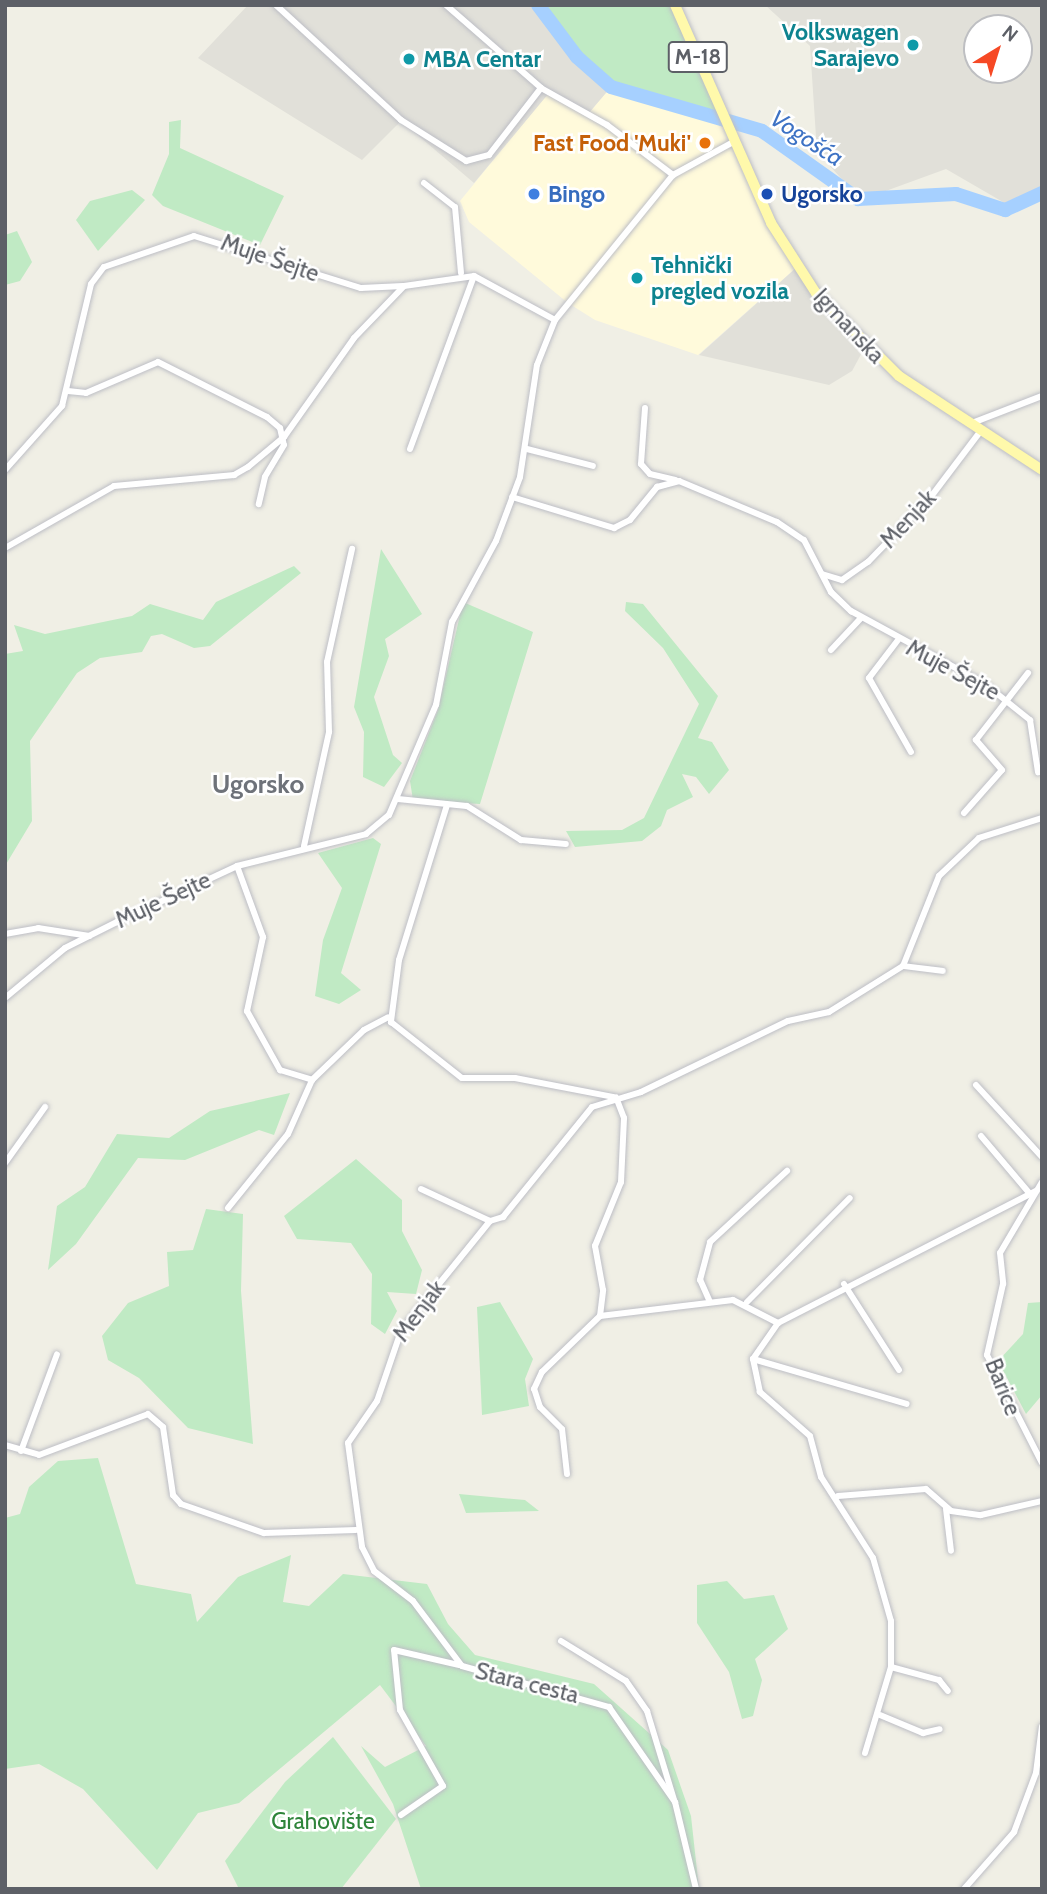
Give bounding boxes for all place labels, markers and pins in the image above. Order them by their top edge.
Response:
place label: Volkswagen Sarajevo [782,18,899,72]
marker: Volkswagen Sarajevo [905,37,921,53]
place label: MBA Centar [423,45,541,73]
marker: MBA Centar [401,51,417,67]
place label: Fast Food 'Muki' [533,129,691,157]
marker: Fast Food 'Muki' [697,135,713,151]
place label: Bingo [548,180,605,208]
place label: Ugorsko [781,180,863,208]
marker: Bingo [526,186,542,202]
marker: Ugorsko [759,186,775,202]
place label: Tehnički pregled vozila [651,251,789,305]
marker: Tehnički pregled vozila [629,270,645,286]

